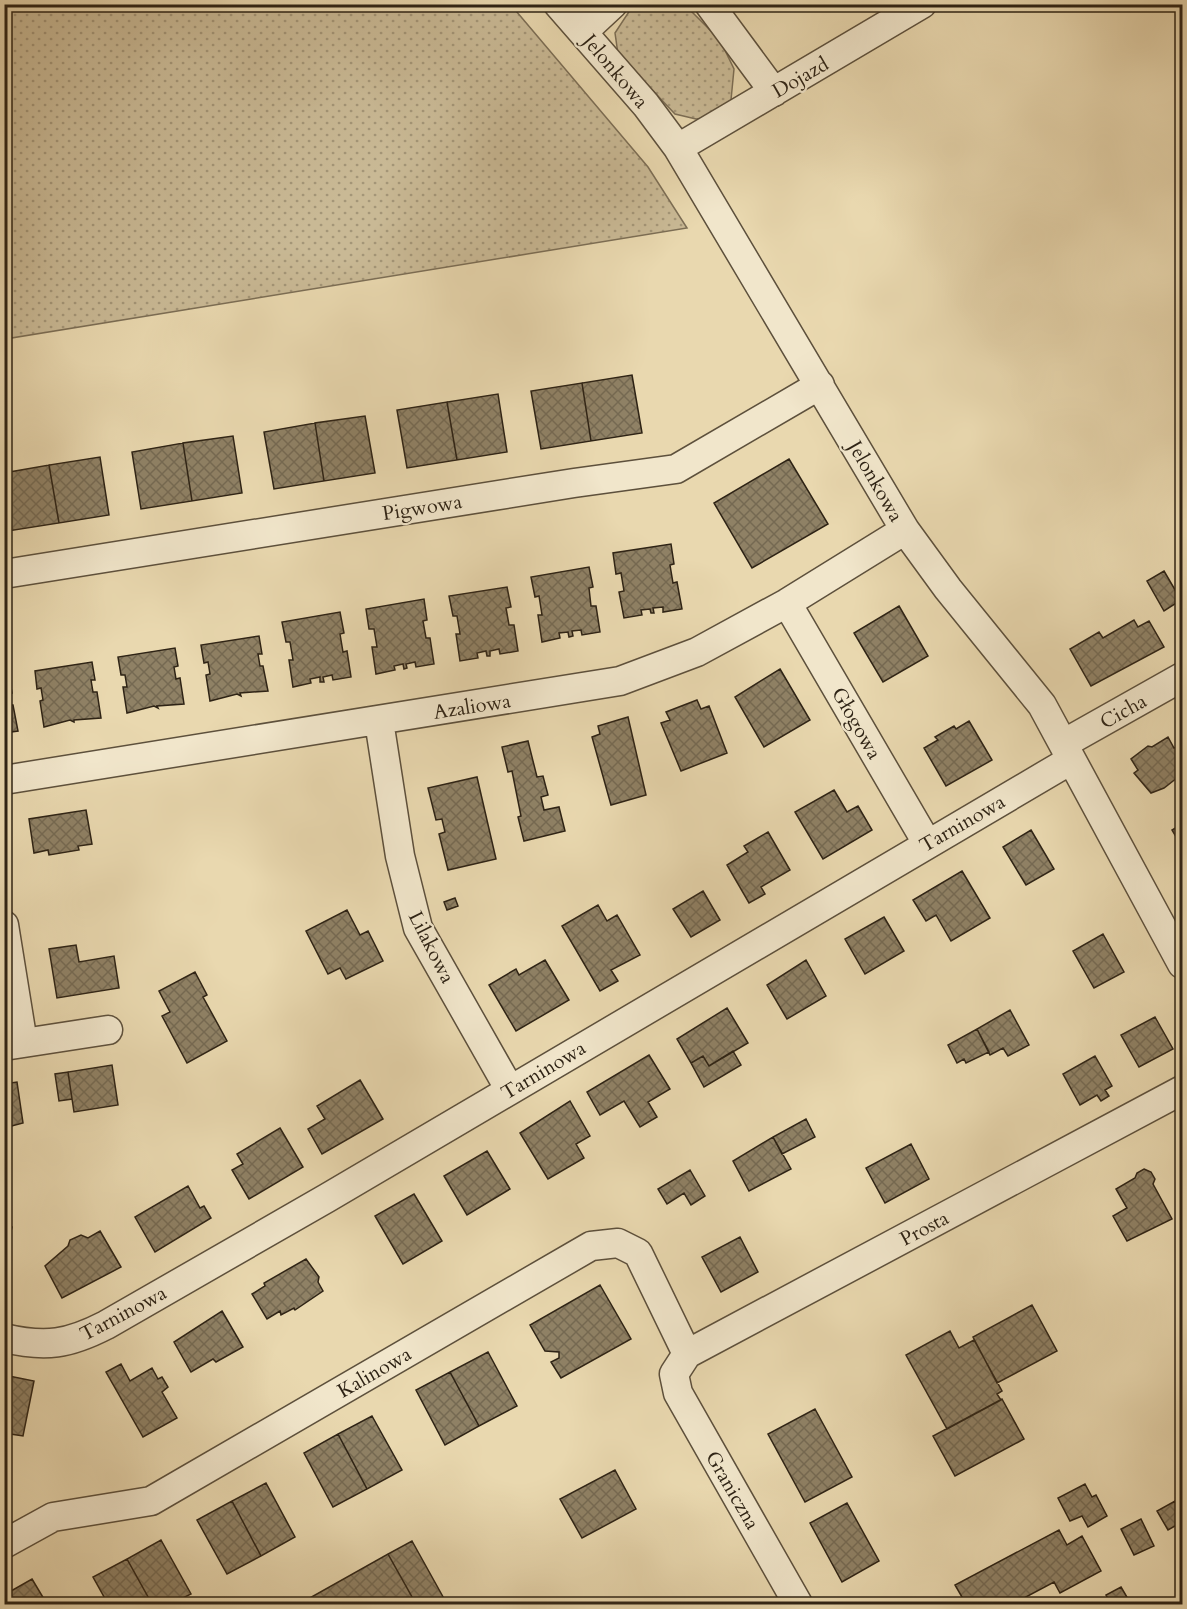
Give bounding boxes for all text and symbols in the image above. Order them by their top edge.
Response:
street label: Jelonkowa [575,26,655,114]
street label: Dojazd [767,50,834,104]
street label: Jelonkowa [840,433,910,527]
street label: Pigwowa [380,488,464,527]
street label: Głogowa [825,682,888,764]
street label: Azaliowa [431,687,513,726]
street label: Cicha [1095,687,1152,735]
street label: Tarninowa [915,788,1010,859]
street label: Lilakowa [402,907,461,988]
street label: Tarninowa [496,1034,591,1106]
street label: Prosta [895,1204,954,1252]
street label: Tarninowa [75,1279,172,1348]
street label: Kalinowa [332,1340,416,1404]
street label: Graniczna [699,1446,766,1535]

